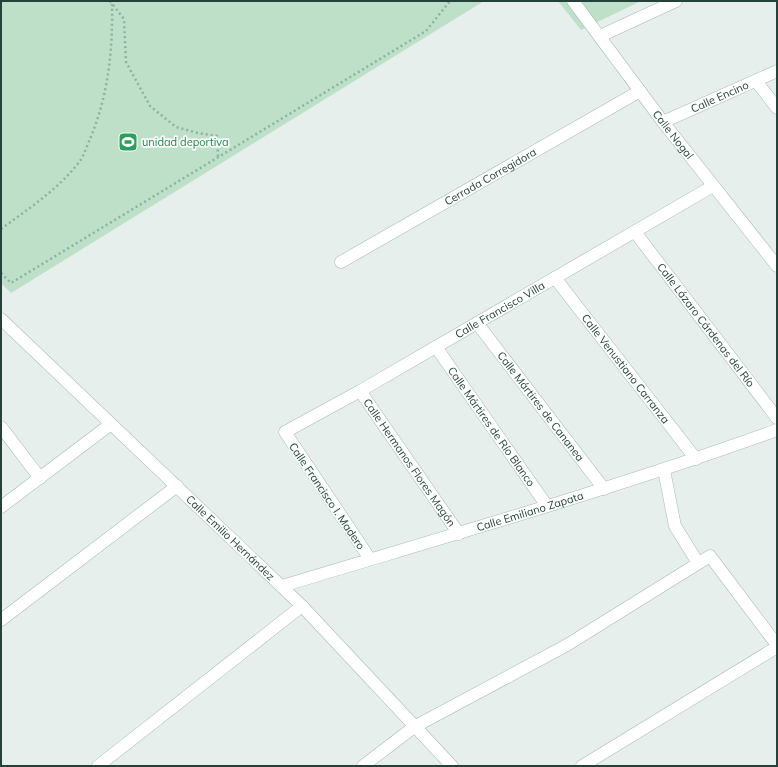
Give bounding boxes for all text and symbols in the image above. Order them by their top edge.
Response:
street label: Calle Encino [689,78,751,116]
street label: Calle Nogal [650,107,697,162]
sports icon: unidad deportiva [117,131,139,153]
place label: unidad deportiva [142,135,229,149]
street label: Cerrada Corregidora [442,145,539,208]
street label: Calle Lázaro Cárdenas del Río [654,260,758,390]
street label: Calle Francisco Villa [452,278,547,341]
street label: Calle Venustiano Carranza [579,311,673,426]
street label: Calle Mártires de Cananea [494,349,587,464]
street label: Calle Mártires de Río Blanco [445,364,538,489]
street label: Calle Hermanos Flores Magón [360,396,459,529]
street label: Calle Francisco I. Madero [286,440,368,552]
street label: Calle Emiliano Zapata [475,488,585,534]
street label: Calle Emilio Hernández [183,492,278,584]

